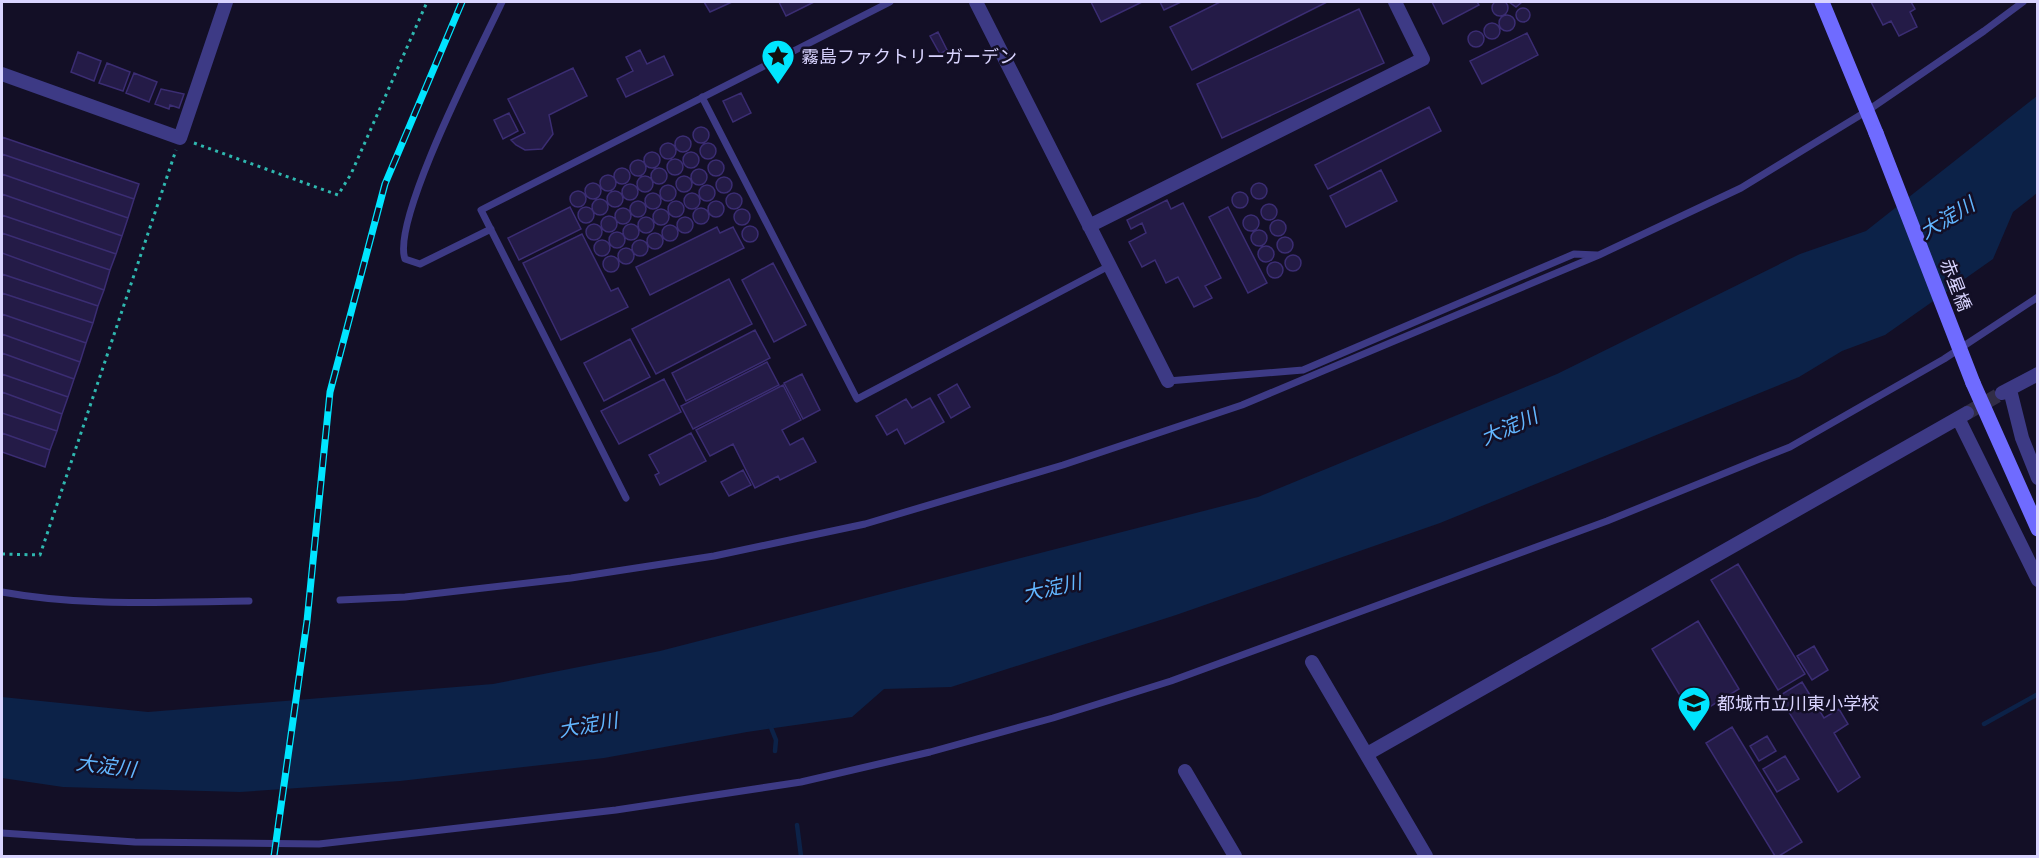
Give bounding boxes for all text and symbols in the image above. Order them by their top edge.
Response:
place icon: 霧島ファクトリーガーデン [760,38,796,85]
place label: 霧島ファクトリーガーデン [801,45,1017,68]
water label: 大淀川 [1915,190,1981,245]
street label: 赤星橋 [1936,256,1976,314]
water label: 大淀川 [1476,402,1544,451]
water label: 大淀川 [1020,568,1086,607]
school or university icon: 都城市立川東小学校 [1676,685,1712,732]
place label: 都城市立川東小学校 [1717,692,1879,715]
water label: 大淀川 [556,707,622,743]
water label: 大淀川 [75,749,139,783]

